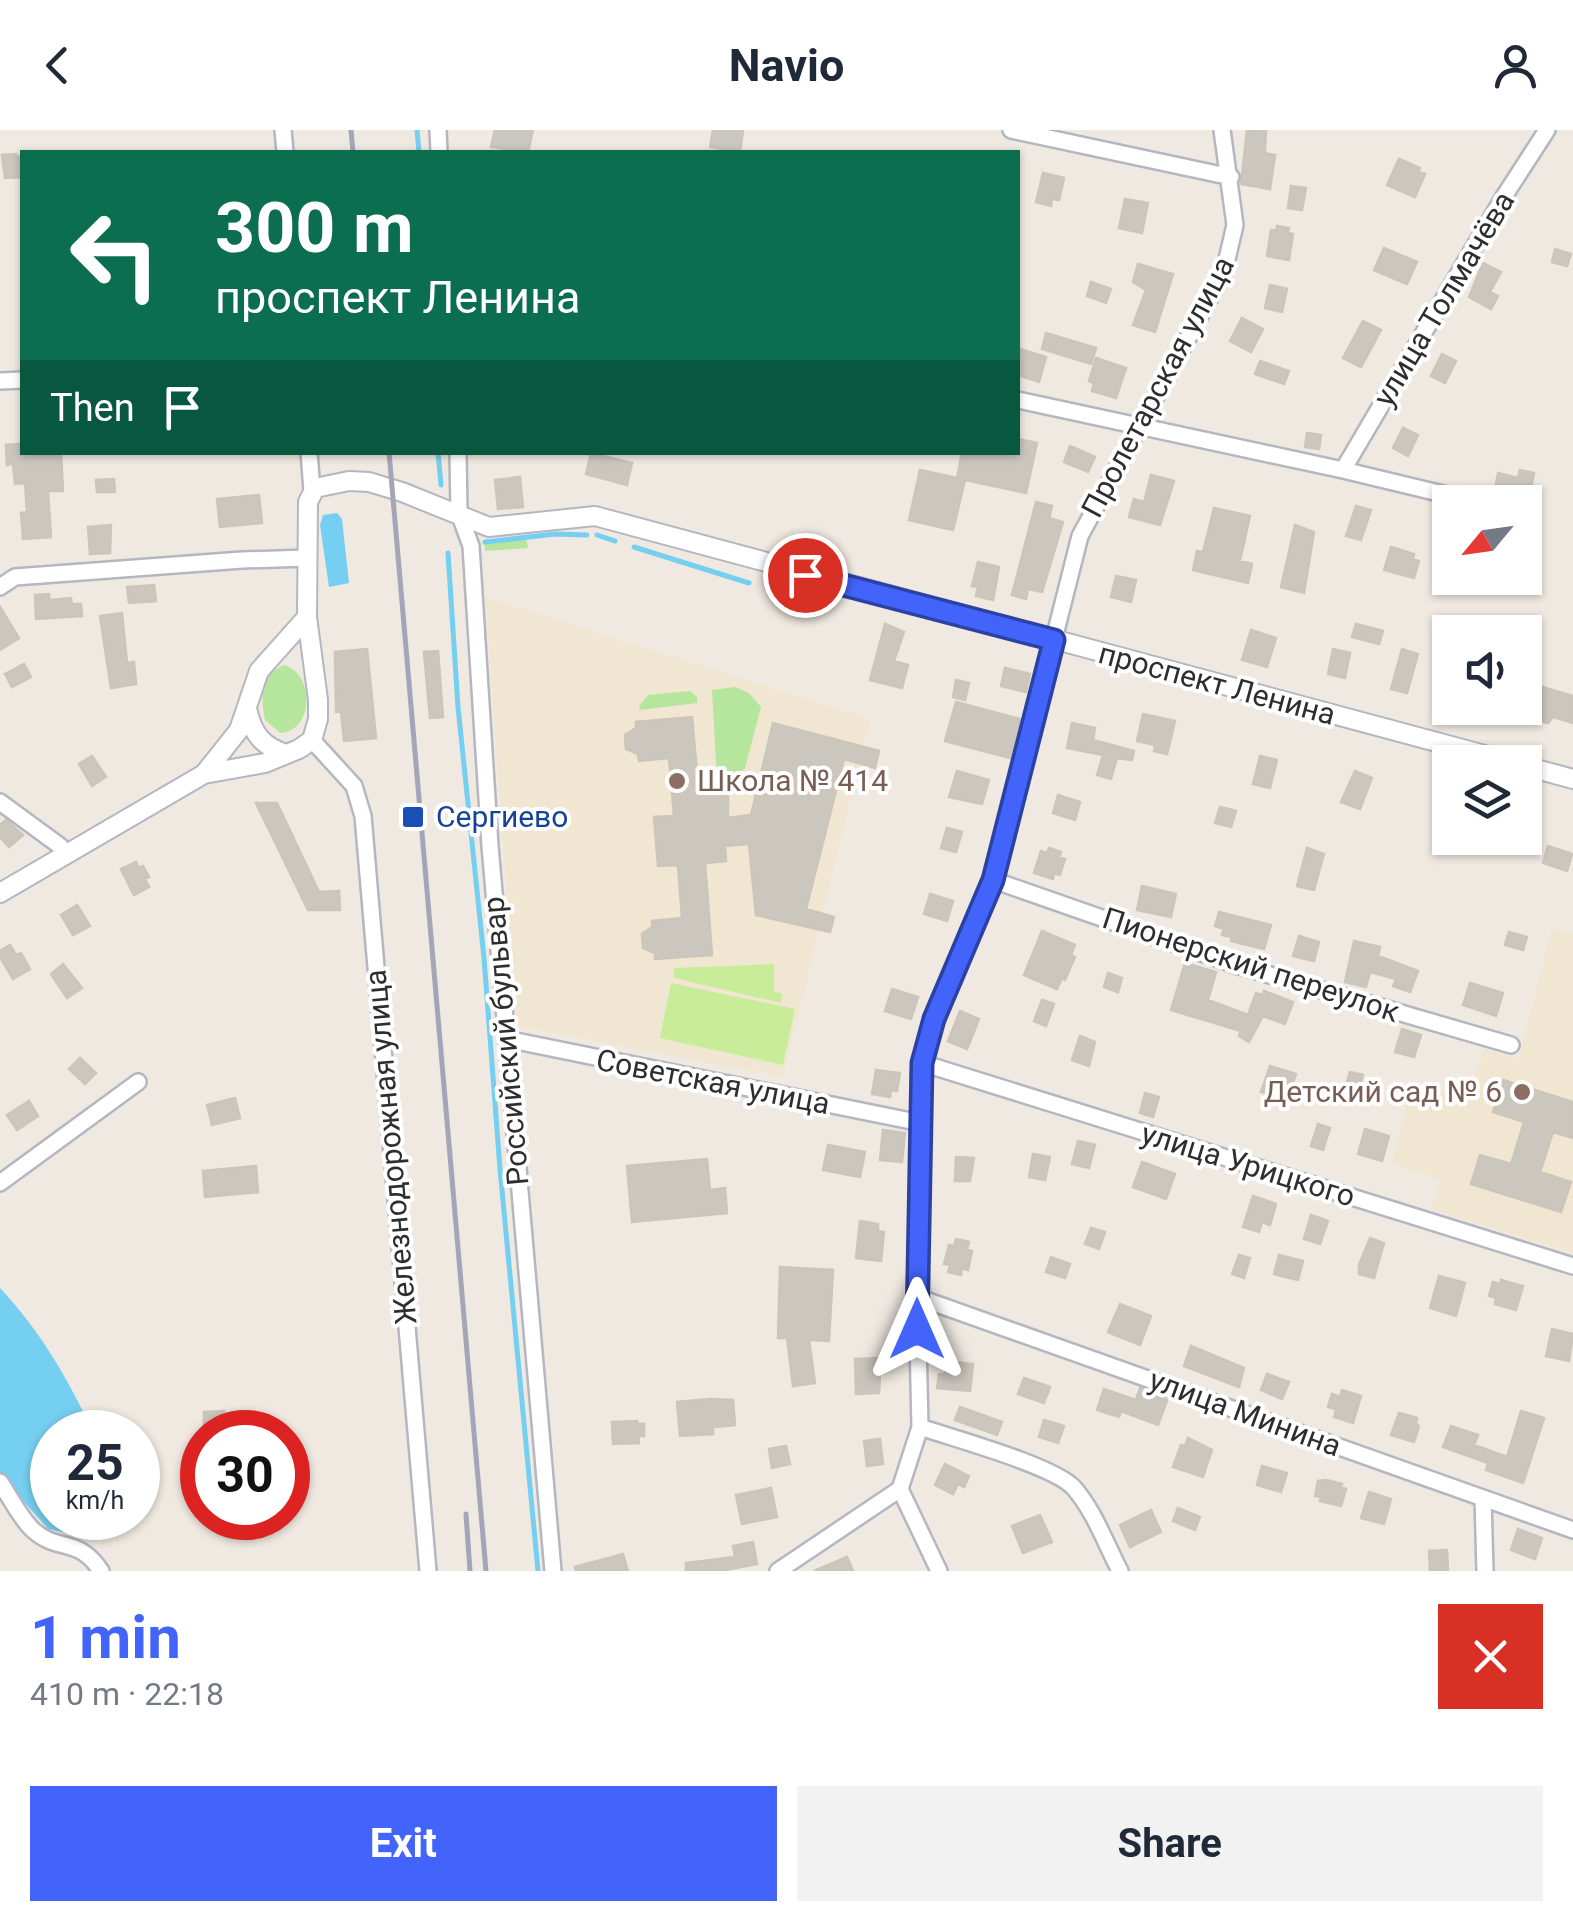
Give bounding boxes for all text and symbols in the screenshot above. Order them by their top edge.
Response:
icon: back [30,38,85,93]
icon: person [1488,38,1543,93]
text: Navio [729,39,844,92]
street label: улица Толмачёва [1366,185,1521,412]
text: 300 m [215,187,414,269]
icon: left [50,190,180,320]
street label: Пролетарская улица [1074,250,1241,523]
text: проспект Ленина [215,271,581,324]
icon: arrive [155,380,210,435]
text: Then [50,386,135,430]
north arrow [1432,485,1542,595]
map controls [1432,485,1542,855]
pin [763,533,848,618]
icon: arrive [778,548,833,603]
button: sound [1432,615,1542,725]
street label: проспект Ленина [1095,635,1339,732]
button: layers [1432,745,1542,855]
place label: Школа № 414 [697,763,888,798]
marker: Школа № 414 [666,770,688,792]
place label: Сергиево [436,799,568,834]
marker: Сергиево [400,804,426,830]
street label: Российский бульвар [475,895,536,1187]
street label: Пионерский переулок [1098,900,1404,1029]
street label: Железнодорожная улица [358,968,423,1326]
street label: Советская улица [593,1042,833,1121]
place label: Детский сад № 6 [1264,1074,1502,1109]
marker: Детский сад № 6 [1511,1081,1533,1103]
street label: улица Урицкого [1137,1115,1359,1214]
position arrow [865,1277,969,1381]
street label: улица Минина [1144,1362,1346,1463]
speed limit sign: 30 [180,1410,310,1540]
text: 25 [66,1434,124,1492]
text: km/h [66,1486,124,1515]
text: 1 min [30,1602,181,1673]
button: close [1438,1604,1543,1709]
text: 410 m · 22:18 [30,1675,224,1713]
button: Exit [30,1786,777,1901]
button: Share [797,1786,1543,1901]

